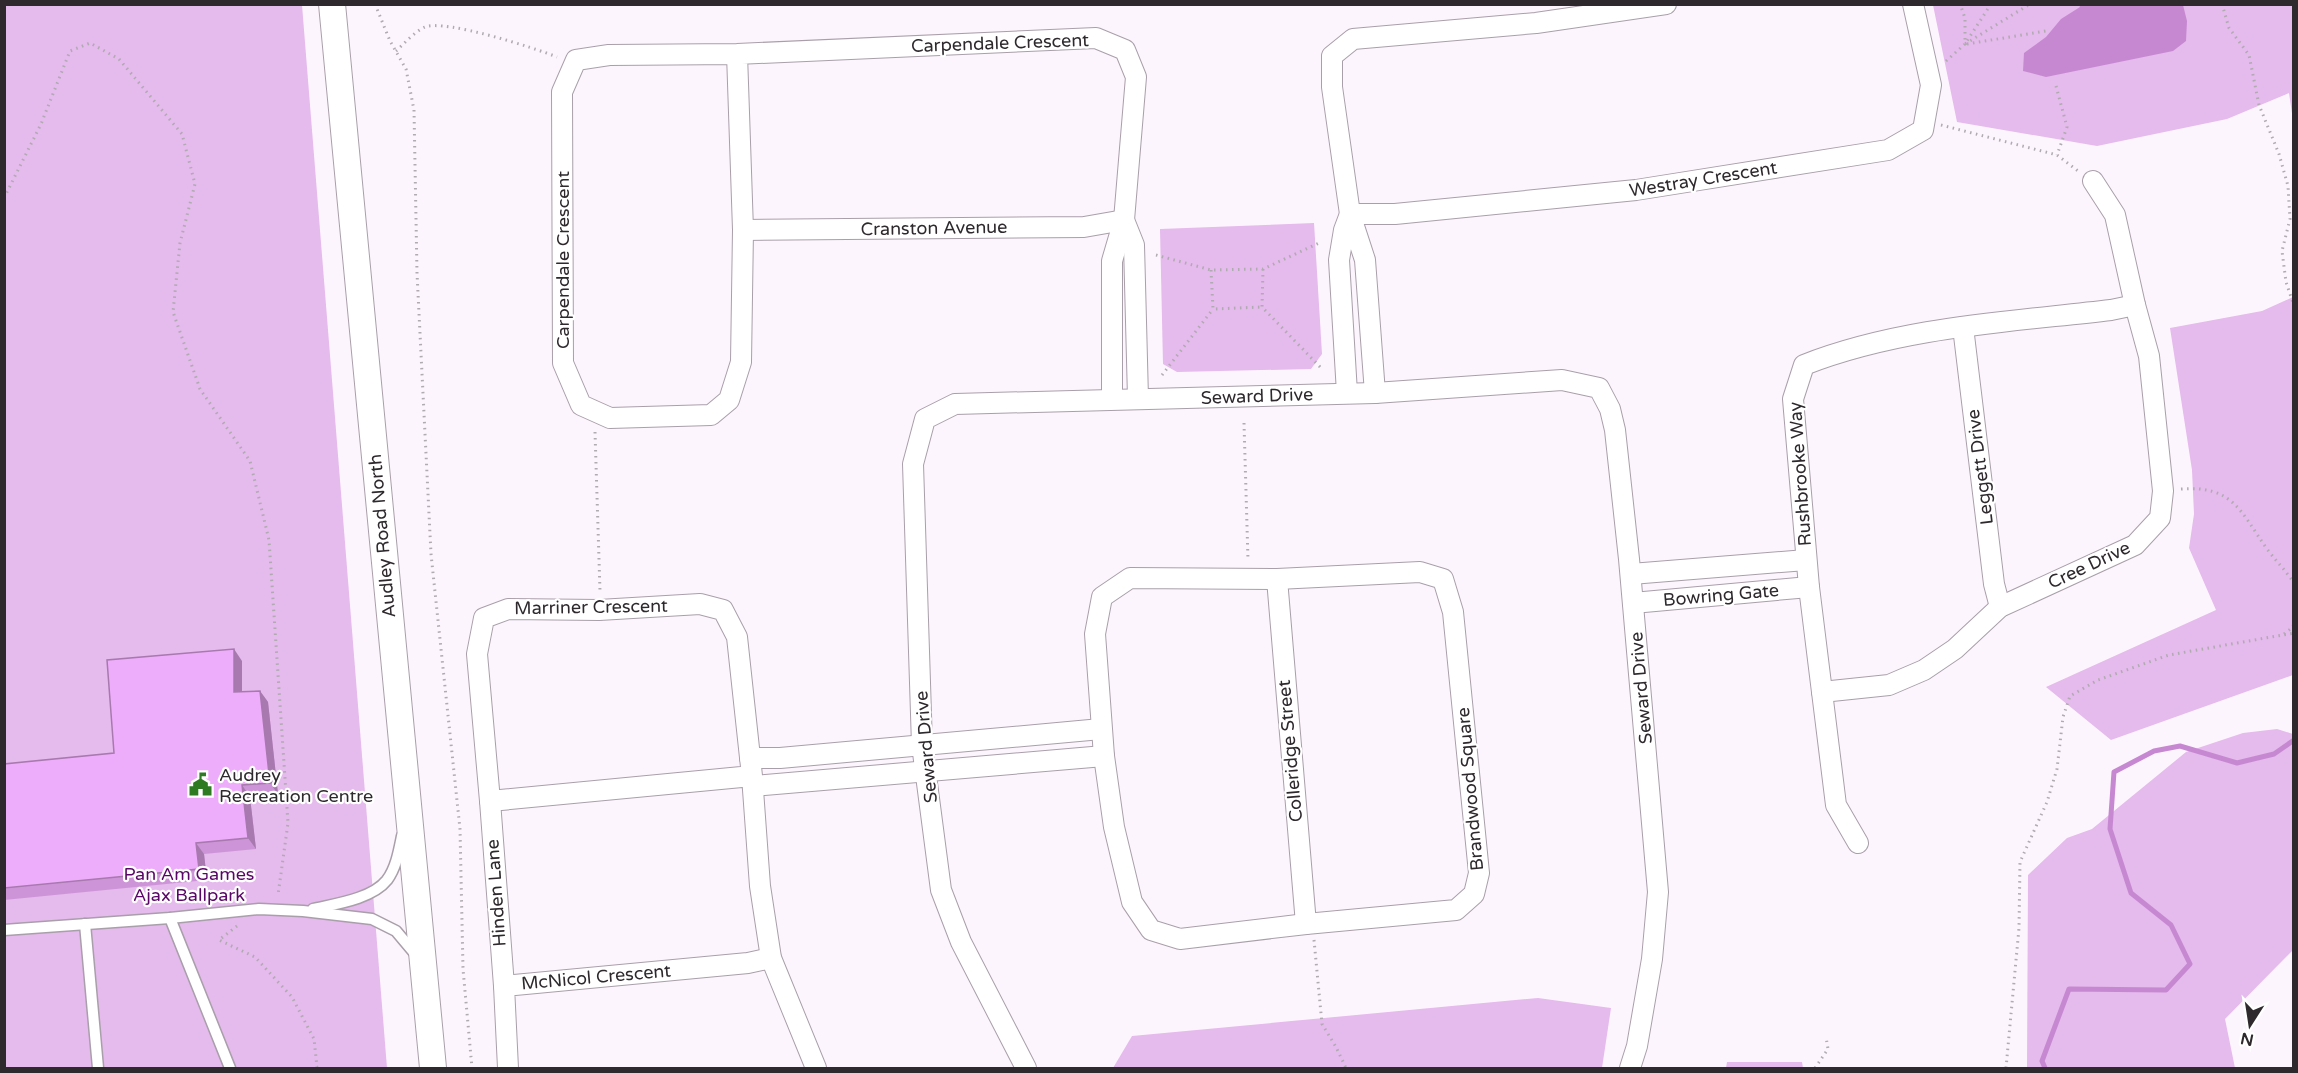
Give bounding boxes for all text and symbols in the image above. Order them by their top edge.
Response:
street label: Carpendale Crescent [911,29,1089,57]
street label: Westray Crescent [1628,156,1779,202]
street label: Carpendale Crescent [552,171,574,349]
street label: Cranston Avenue [860,216,1008,240]
street label: Seward Drive [1200,383,1314,409]
street label: Rushbrooke Way [1784,401,1816,547]
street label: Leggett Drive [1962,408,1998,526]
street label: Audley Road North [364,453,400,619]
street label: Cree Drive [2044,536,2134,594]
street label: Bowring Gate [1662,579,1780,611]
street label: Marriner Crescent [514,595,668,619]
street label: Seward Drive [1625,631,1657,745]
street label: Colleridge Street [1273,679,1307,823]
street label: Seward Drive [910,690,942,804]
street label: Brandwood Square [1452,706,1488,872]
place label: Audrey Recreation Centre [219,764,373,807]
public building icon: Audrey Recreation Centre [188,772,214,798]
street label: Hinden Lane [481,839,511,947]
park label: Pan Am Games Ajax Ballpark [123,863,255,906]
street label: McNicol Crescent [520,959,672,995]
north arrow [2220,995,2280,1055]
text: N [2239,1028,2255,1050]

